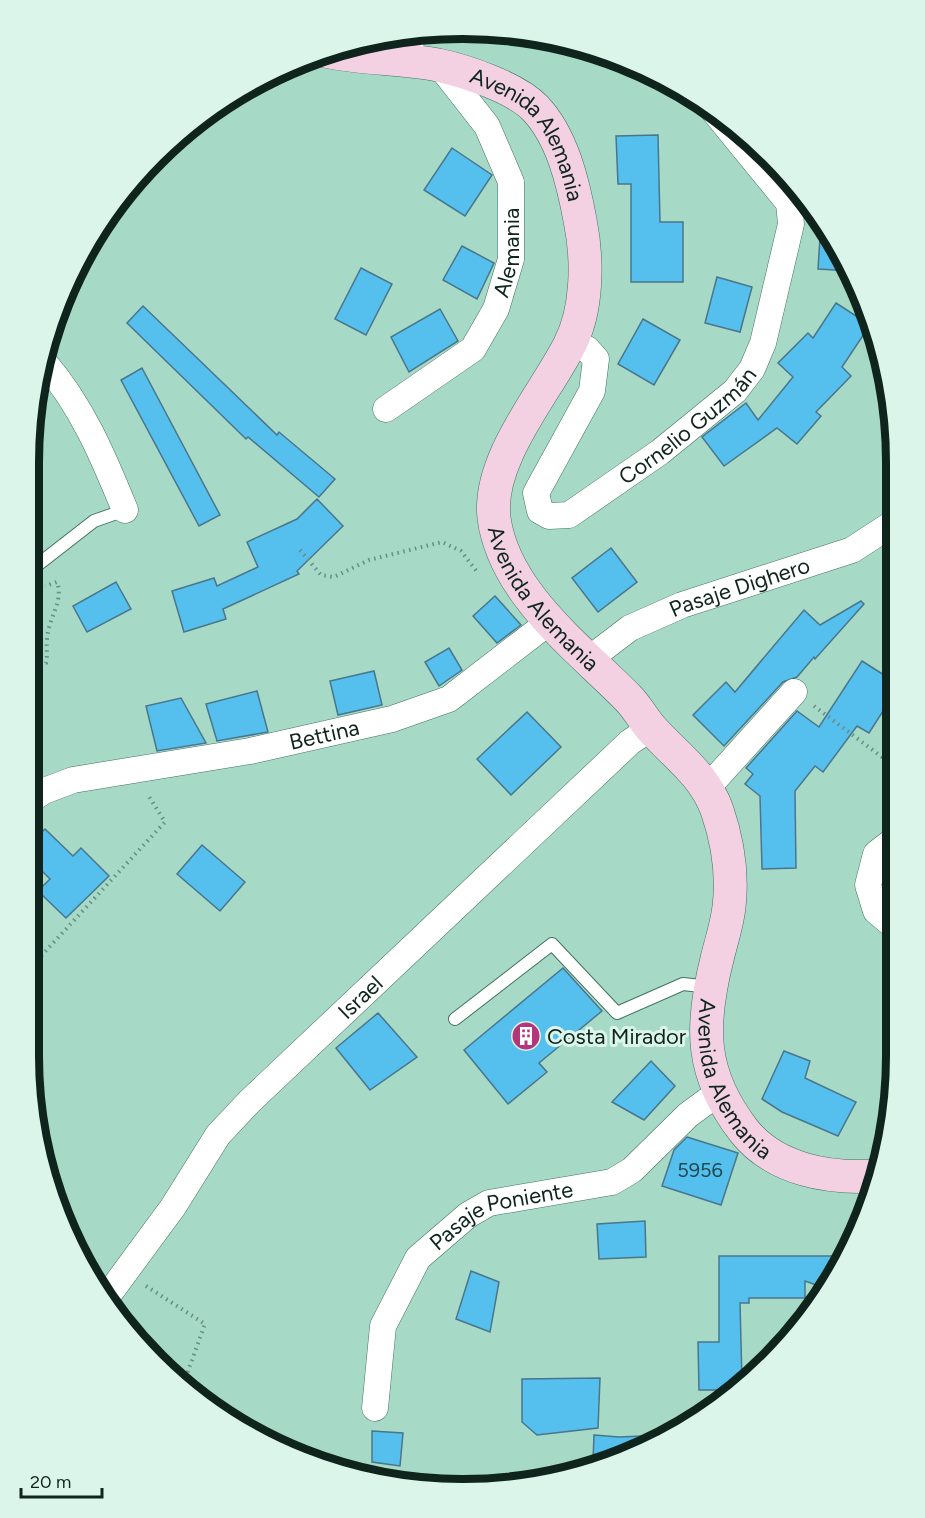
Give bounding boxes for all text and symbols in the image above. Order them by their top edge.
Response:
street label: Avenida Alemania [467,62,589,204]
street label: Alemania [487,208,525,300]
street label: Cornelio Guzmán [613,362,762,490]
street label: Avenida Alemania [482,523,605,677]
street label: Pasaje Dighero [665,551,813,623]
street label: Bettina [287,713,362,755]
street label: Israel [332,969,388,1025]
street label: Avenida Alemania [693,997,777,1165]
building icon: Costa Mirador [510,1020,542,1052]
place label: Costa Mirador [547,1023,687,1050]
house number: 5956 [677,1158,723,1182]
street label: Pasaje Poniente [424,1175,575,1256]
scale bar [21,1461,102,1499]
text: 20 m [30,1471,71,1493]

